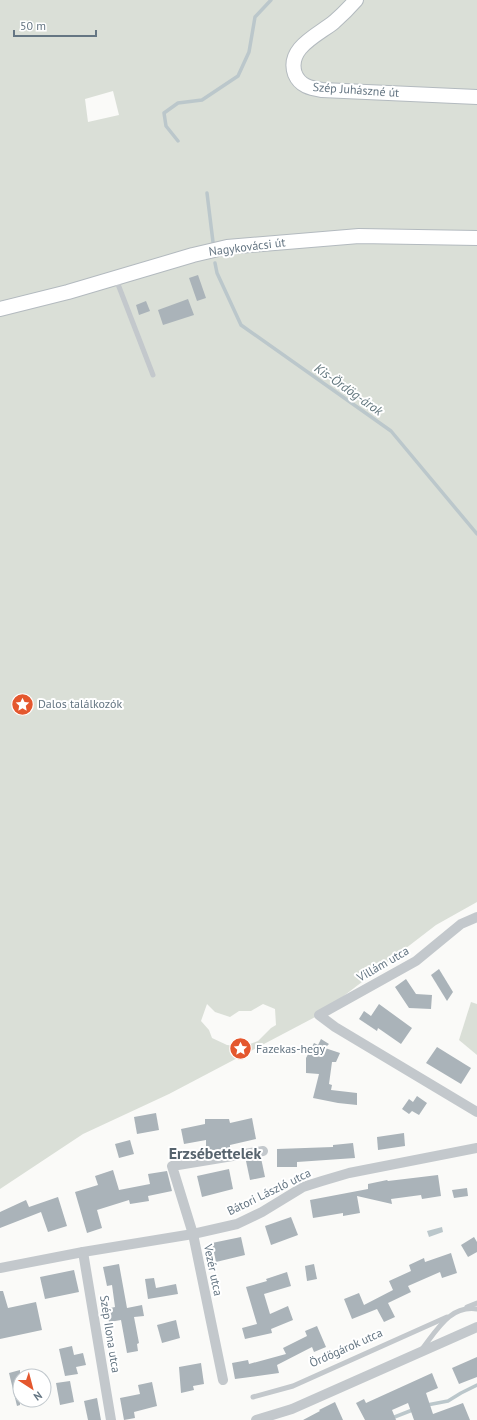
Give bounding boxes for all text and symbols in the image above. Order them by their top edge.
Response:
scale bar [14,12,96,38]
text: 50 m [20,18,46,33]
street label: Szép Juhászné út [312,79,400,100]
street label: Nagykovácsi út [208,234,286,259]
water label: Kis-Ördög-árok [311,360,387,420]
place icon: Dalos találkozók [9,691,35,717]
place label: Dalos találkozók [38,696,122,711]
street label: Villám utca [353,943,412,985]
place icon: Fazekas-hegy [227,1036,253,1062]
place label: Fazekas-hegy [256,1041,325,1056]
district label: Erzsébettelek [169,1143,261,1163]
street label: Bátori László utca [224,1165,313,1218]
street label: Vezér utca [200,1242,226,1297]
street label: Szép Ilona utca [97,1294,124,1374]
street label: Ördögárok utca [307,1325,385,1370]
north arrow [12,1368,52,1408]
text: N [31,1388,45,1404]

